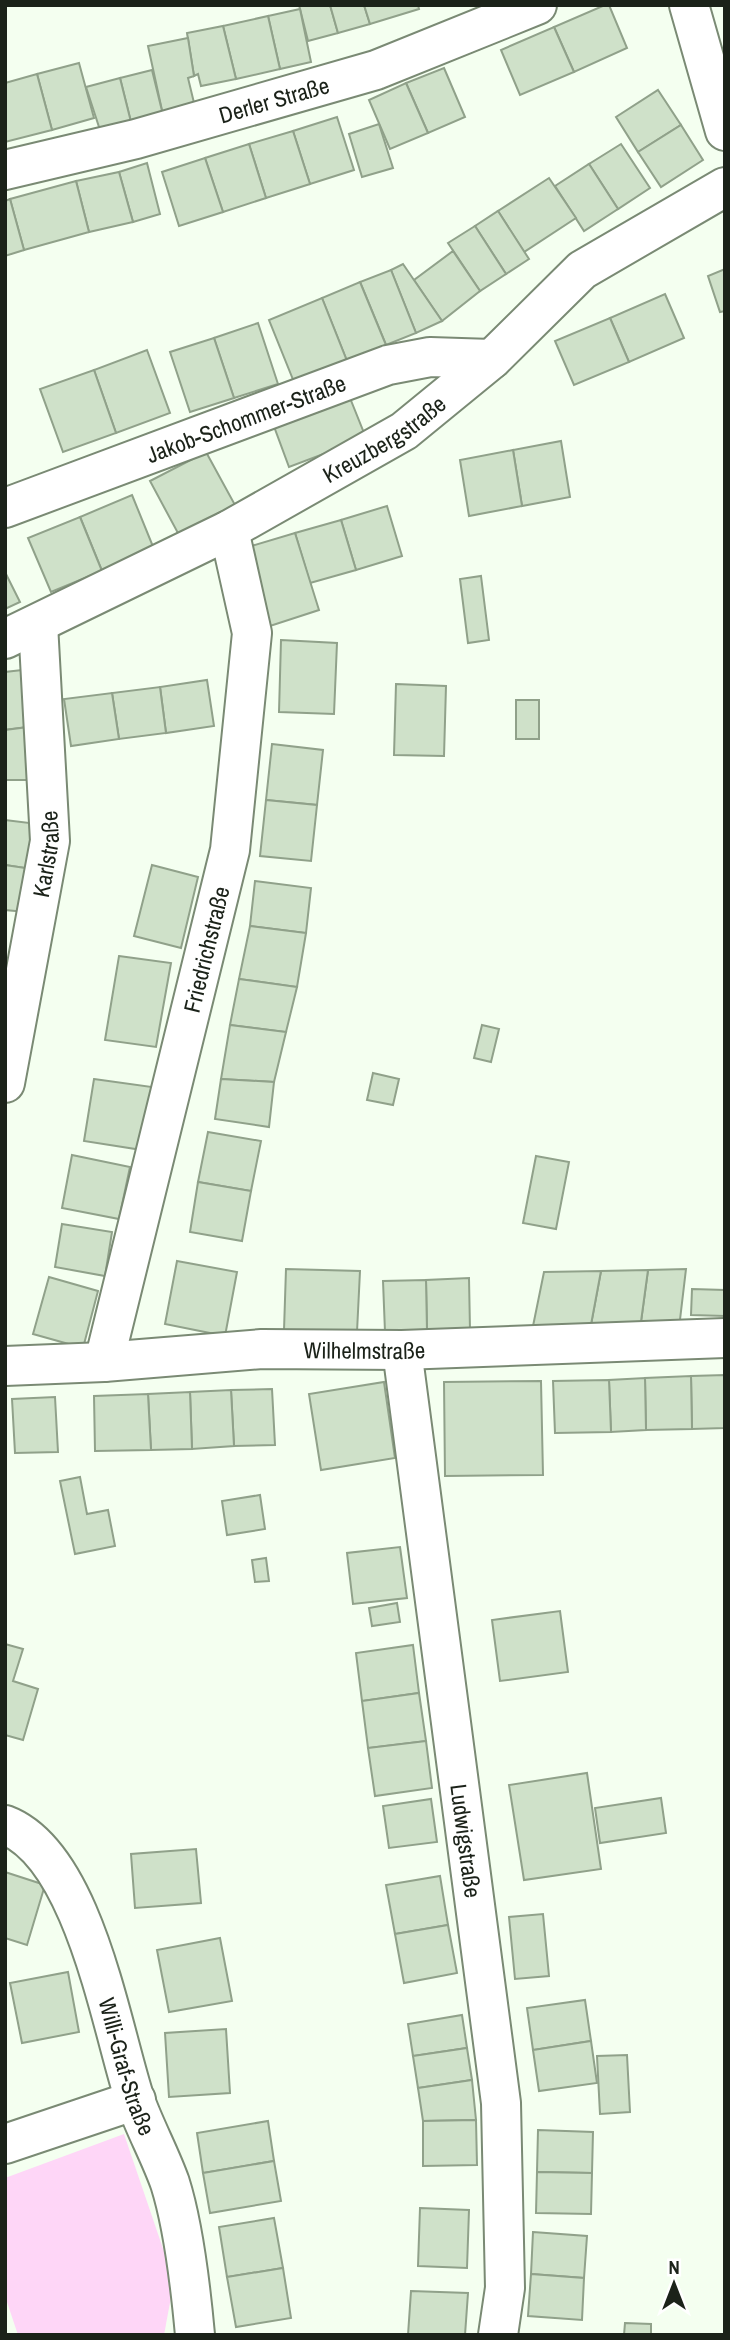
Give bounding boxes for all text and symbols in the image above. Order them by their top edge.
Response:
street label: Derler Straße [215,69,333,130]
street label: Jakob-Schommer-Straße [142,367,350,470]
street label: Kreuzbergstraße [317,388,452,490]
street label: Karlstraße [24,810,66,900]
street label: Friedrichstraße [175,883,236,1016]
street label: Wilhelmstraße [303,1334,426,1366]
street label: Ludwigstraße [444,1782,489,1899]
street label: Willi-Graf-Straße [92,1994,163,2140]
north arrow [639,2249,709,2319]
text: N [668,2254,680,2280]

